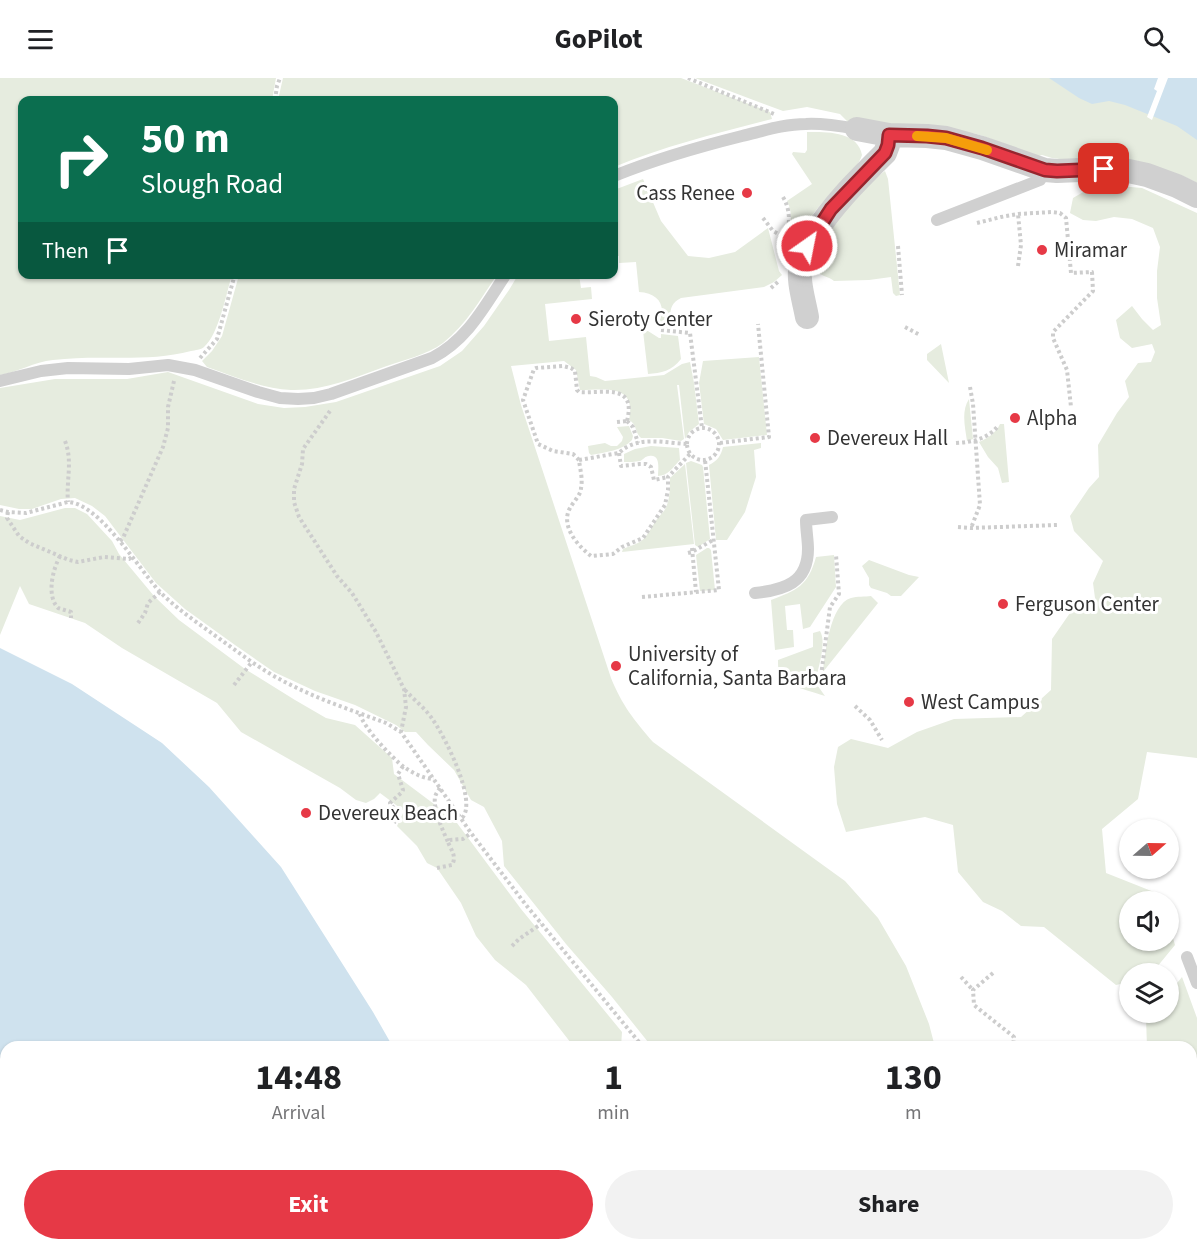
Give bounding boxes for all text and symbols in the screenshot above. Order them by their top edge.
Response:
text: GoPilot [554,20,643,59]
icon: menu [24,23,57,56]
icon: search [1140,23,1173,56]
text: 50 m [141,109,230,169]
icon: right [42,120,120,198]
pin [1078,143,1129,194]
icon: arrive [1087,152,1120,185]
text: Slough Road [141,165,283,204]
place label: Cass Renee [636,178,735,208]
marker: Cass Renee [740,186,754,200]
position arrow [775,214,839,278]
icon: arrive [101,234,134,267]
text: Then [42,235,89,267]
place label: Miramar [1054,235,1128,265]
marker: Miramar [1035,243,1049,257]
place label: Sieroty Center [588,304,713,334]
marker: Sieroty Center [569,312,583,326]
place label: Alpha [1027,403,1077,433]
marker: Alpha [1008,411,1022,425]
place label: Devereux Hall [827,423,948,453]
marker: Devereux Hall [808,431,822,445]
place label: Ferguson Center [1015,589,1160,619]
marker: Ferguson Center [996,597,1010,611]
place label: University of California, Santa Barbara [628,639,847,693]
marker: University of California, Santa Barbara [609,659,623,673]
place label: West Campus [921,687,1040,717]
marker: West Campus [902,695,916,709]
place label: Devereux Beach [318,798,458,828]
marker: Devereux Beach [299,806,313,820]
north arrow [1119,819,1179,879]
map controls [1119,819,1179,1023]
button: sound [1119,891,1179,951]
button: layers [1119,963,1179,1023]
text: 14:48 [255,1052,342,1103]
text: 1 [604,1052,623,1103]
text: 130 [885,1052,942,1103]
text: Arrival [272,1099,325,1127]
text: min [597,1099,630,1127]
text: m [905,1099,922,1127]
button: Exit [24,1170,593,1239]
button: Share [605,1170,1173,1239]

